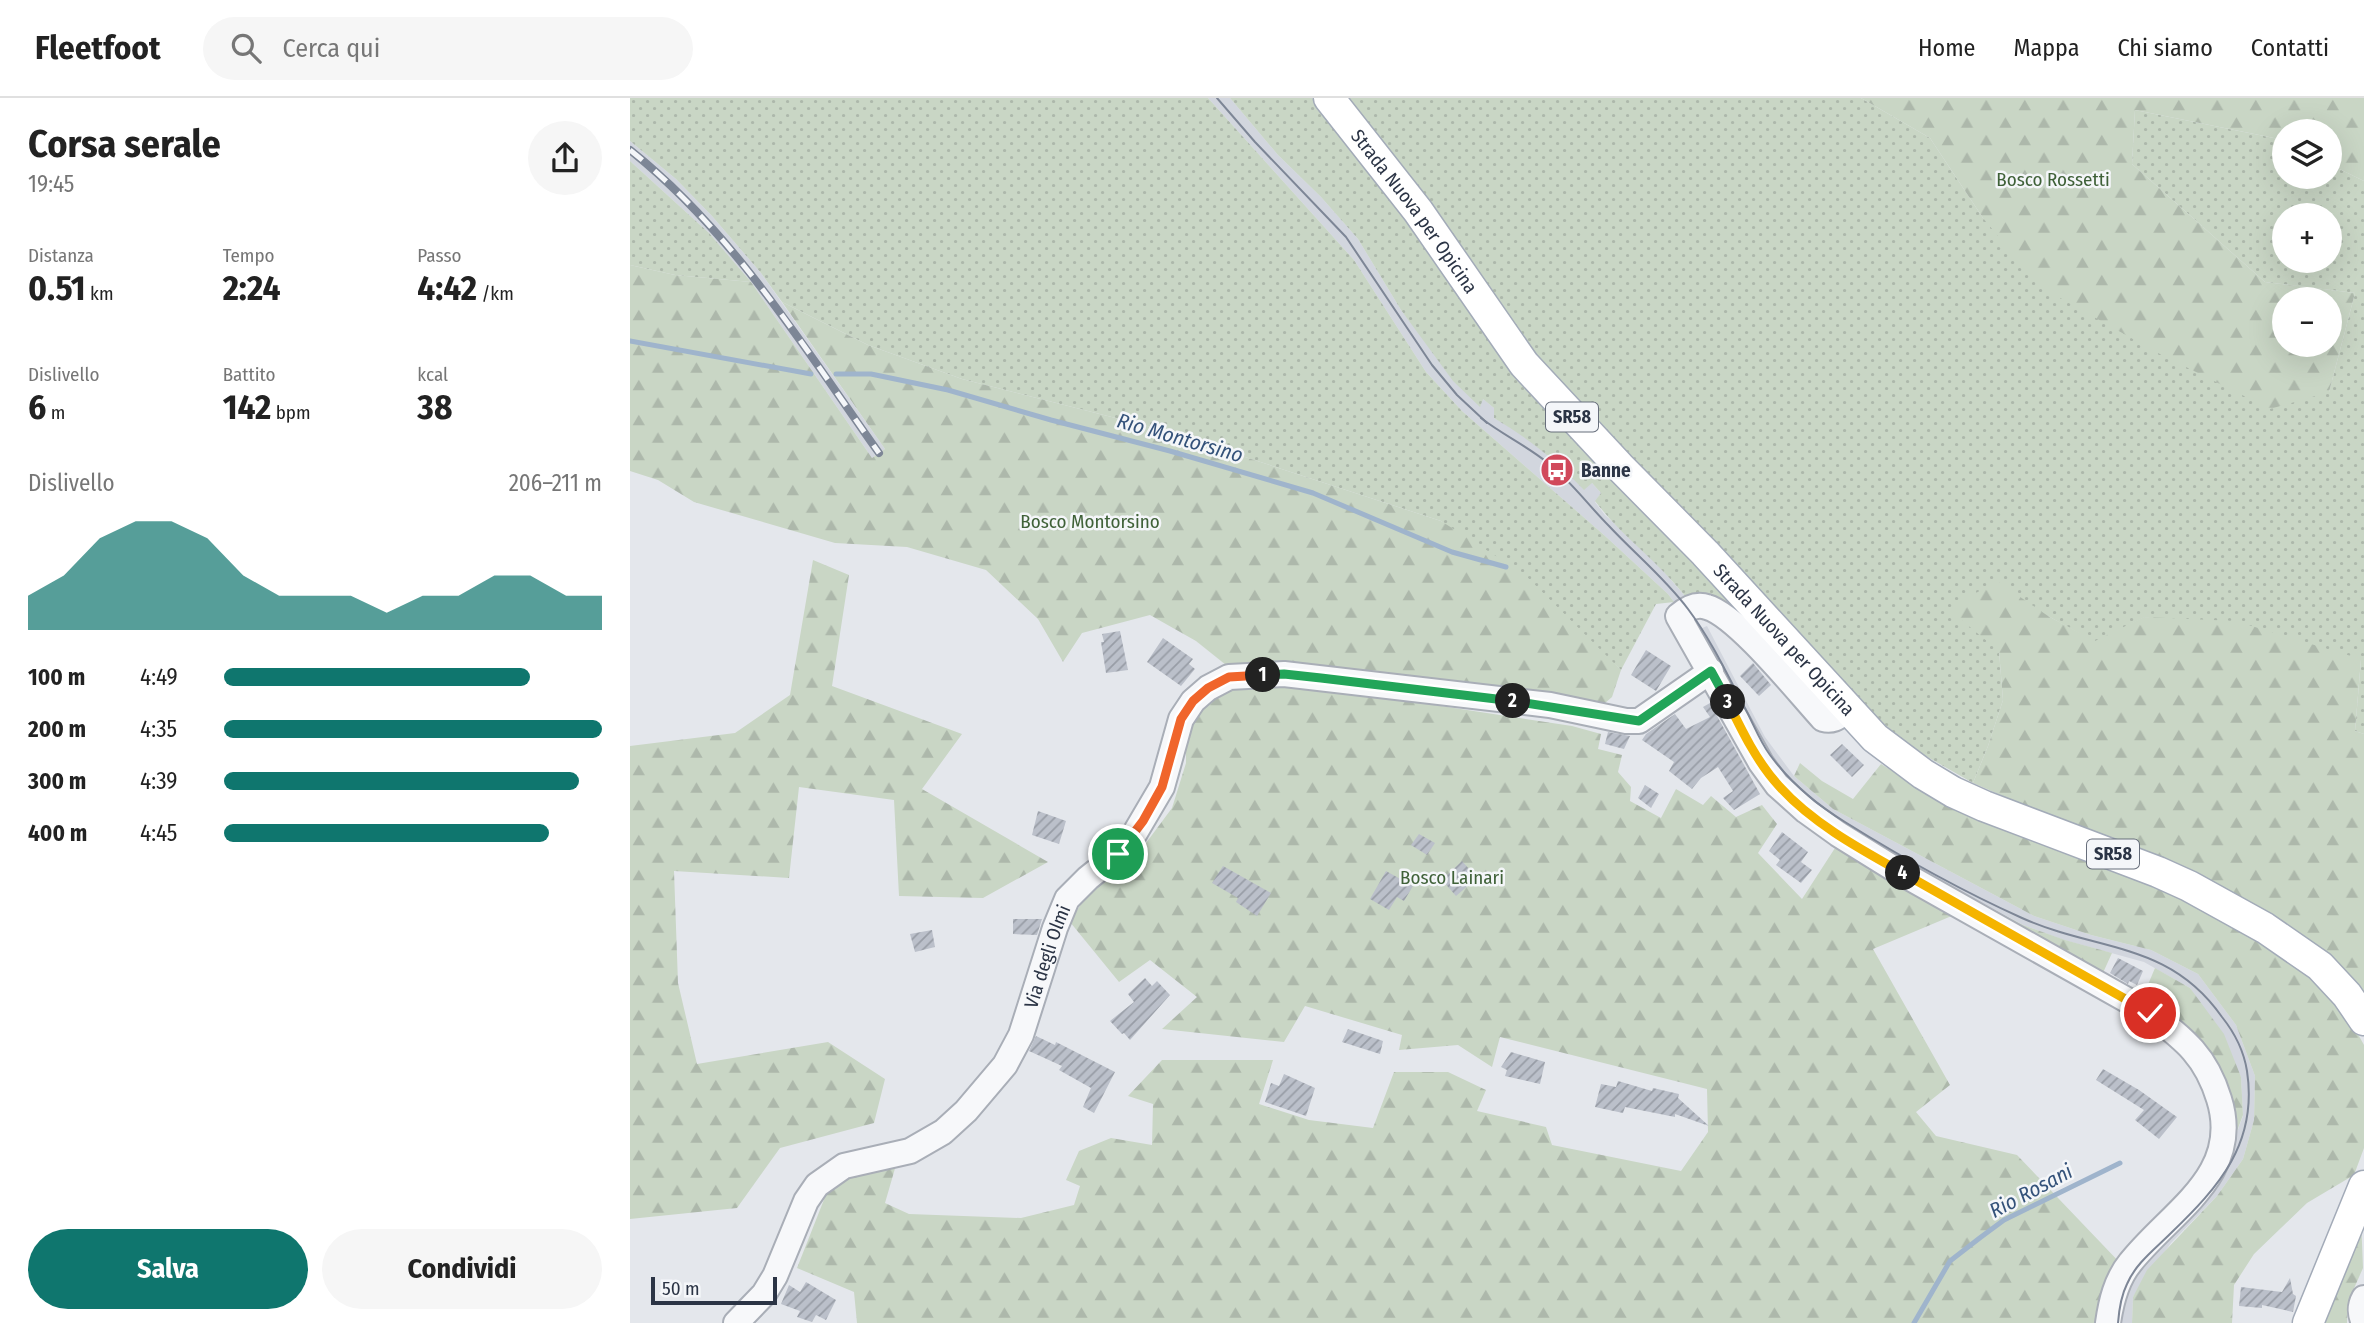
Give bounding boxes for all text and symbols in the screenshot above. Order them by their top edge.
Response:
search box [203,17,693,80]
text: Fleetfoot [35,28,161,68]
icon: search [227,29,265,67]
text: Cerca qui [283,33,380,64]
text: Home [1918,34,1975,62]
text: Mappa [2013,34,2079,62]
text: Chi siamo [2117,34,2213,62]
text: Contatti [2251,34,2329,62]
map controls [2272,119,2342,357]
button: layers [2272,119,2342,189]
text: Corsa serale [28,121,221,167]
button: share [528,121,602,195]
street label: Strada Nuova per Opicina [1346,125,1482,298]
park label: Bosco Rossetti [1996,168,2110,191]
text: 19:45 [28,170,74,198]
button: + [2272,203,2342,273]
text: Distanza [28,244,94,267]
text: Tempo [223,244,275,267]
text: Passo [417,244,461,267]
text: 0.51 [28,267,86,309]
text: 2:24 [223,267,280,309]
text: 4:42 [417,267,477,309]
text: km [86,282,114,305]
text: /km [477,282,514,305]
button: − [2272,287,2342,357]
text: Dislivello [28,363,99,386]
text: Battito [223,363,276,386]
text: kcal [417,363,448,386]
text: 6 [28,386,46,428]
text: 142 [223,386,271,428]
text: 38 [417,386,452,428]
text: m [46,401,65,424]
text: bpm [271,401,311,424]
road number: SR58 [1546,402,1598,432]
water label: Rio Montorsino [1114,408,1246,468]
bus stop icon: Banne [1538,451,1576,489]
place label: Banne [1581,459,1631,482]
text: Dislivello [28,469,114,497]
text: 206–211 m [509,469,602,497]
park label: Bosco Montorsino [1020,510,1160,533]
street label: Strada Nuova per Opicina [1709,559,1859,720]
pin: 1 [1246,658,1280,692]
text: 100 m [28,663,85,691]
text: 4:49 [140,663,178,691]
text: 1 [1258,663,1267,686]
pin: 2 [1496,684,1530,718]
pin: 3 [1710,684,1746,720]
text: 2 [1508,689,1517,712]
text: 3 [1723,690,1732,713]
text: 200 m [28,715,86,743]
text: 4:35 [140,715,177,743]
text: 300 m [28,767,86,795]
text: 4:39 [140,767,178,795]
text: 400 m [28,819,87,847]
text: 4:45 [140,819,177,847]
pin [1088,824,1148,884]
icon: arrive [1099,835,1137,873]
road number: SR58 [2087,840,2139,868]
pin: 4 [1886,856,1920,890]
text: 4 [1898,861,1907,884]
park label: Bosco Lainari [1400,866,1504,889]
street label: Via degli Olmi [1019,901,1075,1011]
pin [2120,983,2180,1043]
icon: check [2131,994,2169,1032]
water label: Rio Rosani [1985,1158,2078,1224]
button: Salva [28,1229,308,1309]
button: Condividi [322,1229,602,1309]
scale bar [651,1274,777,1306]
text: 50 m [662,1277,700,1300]

